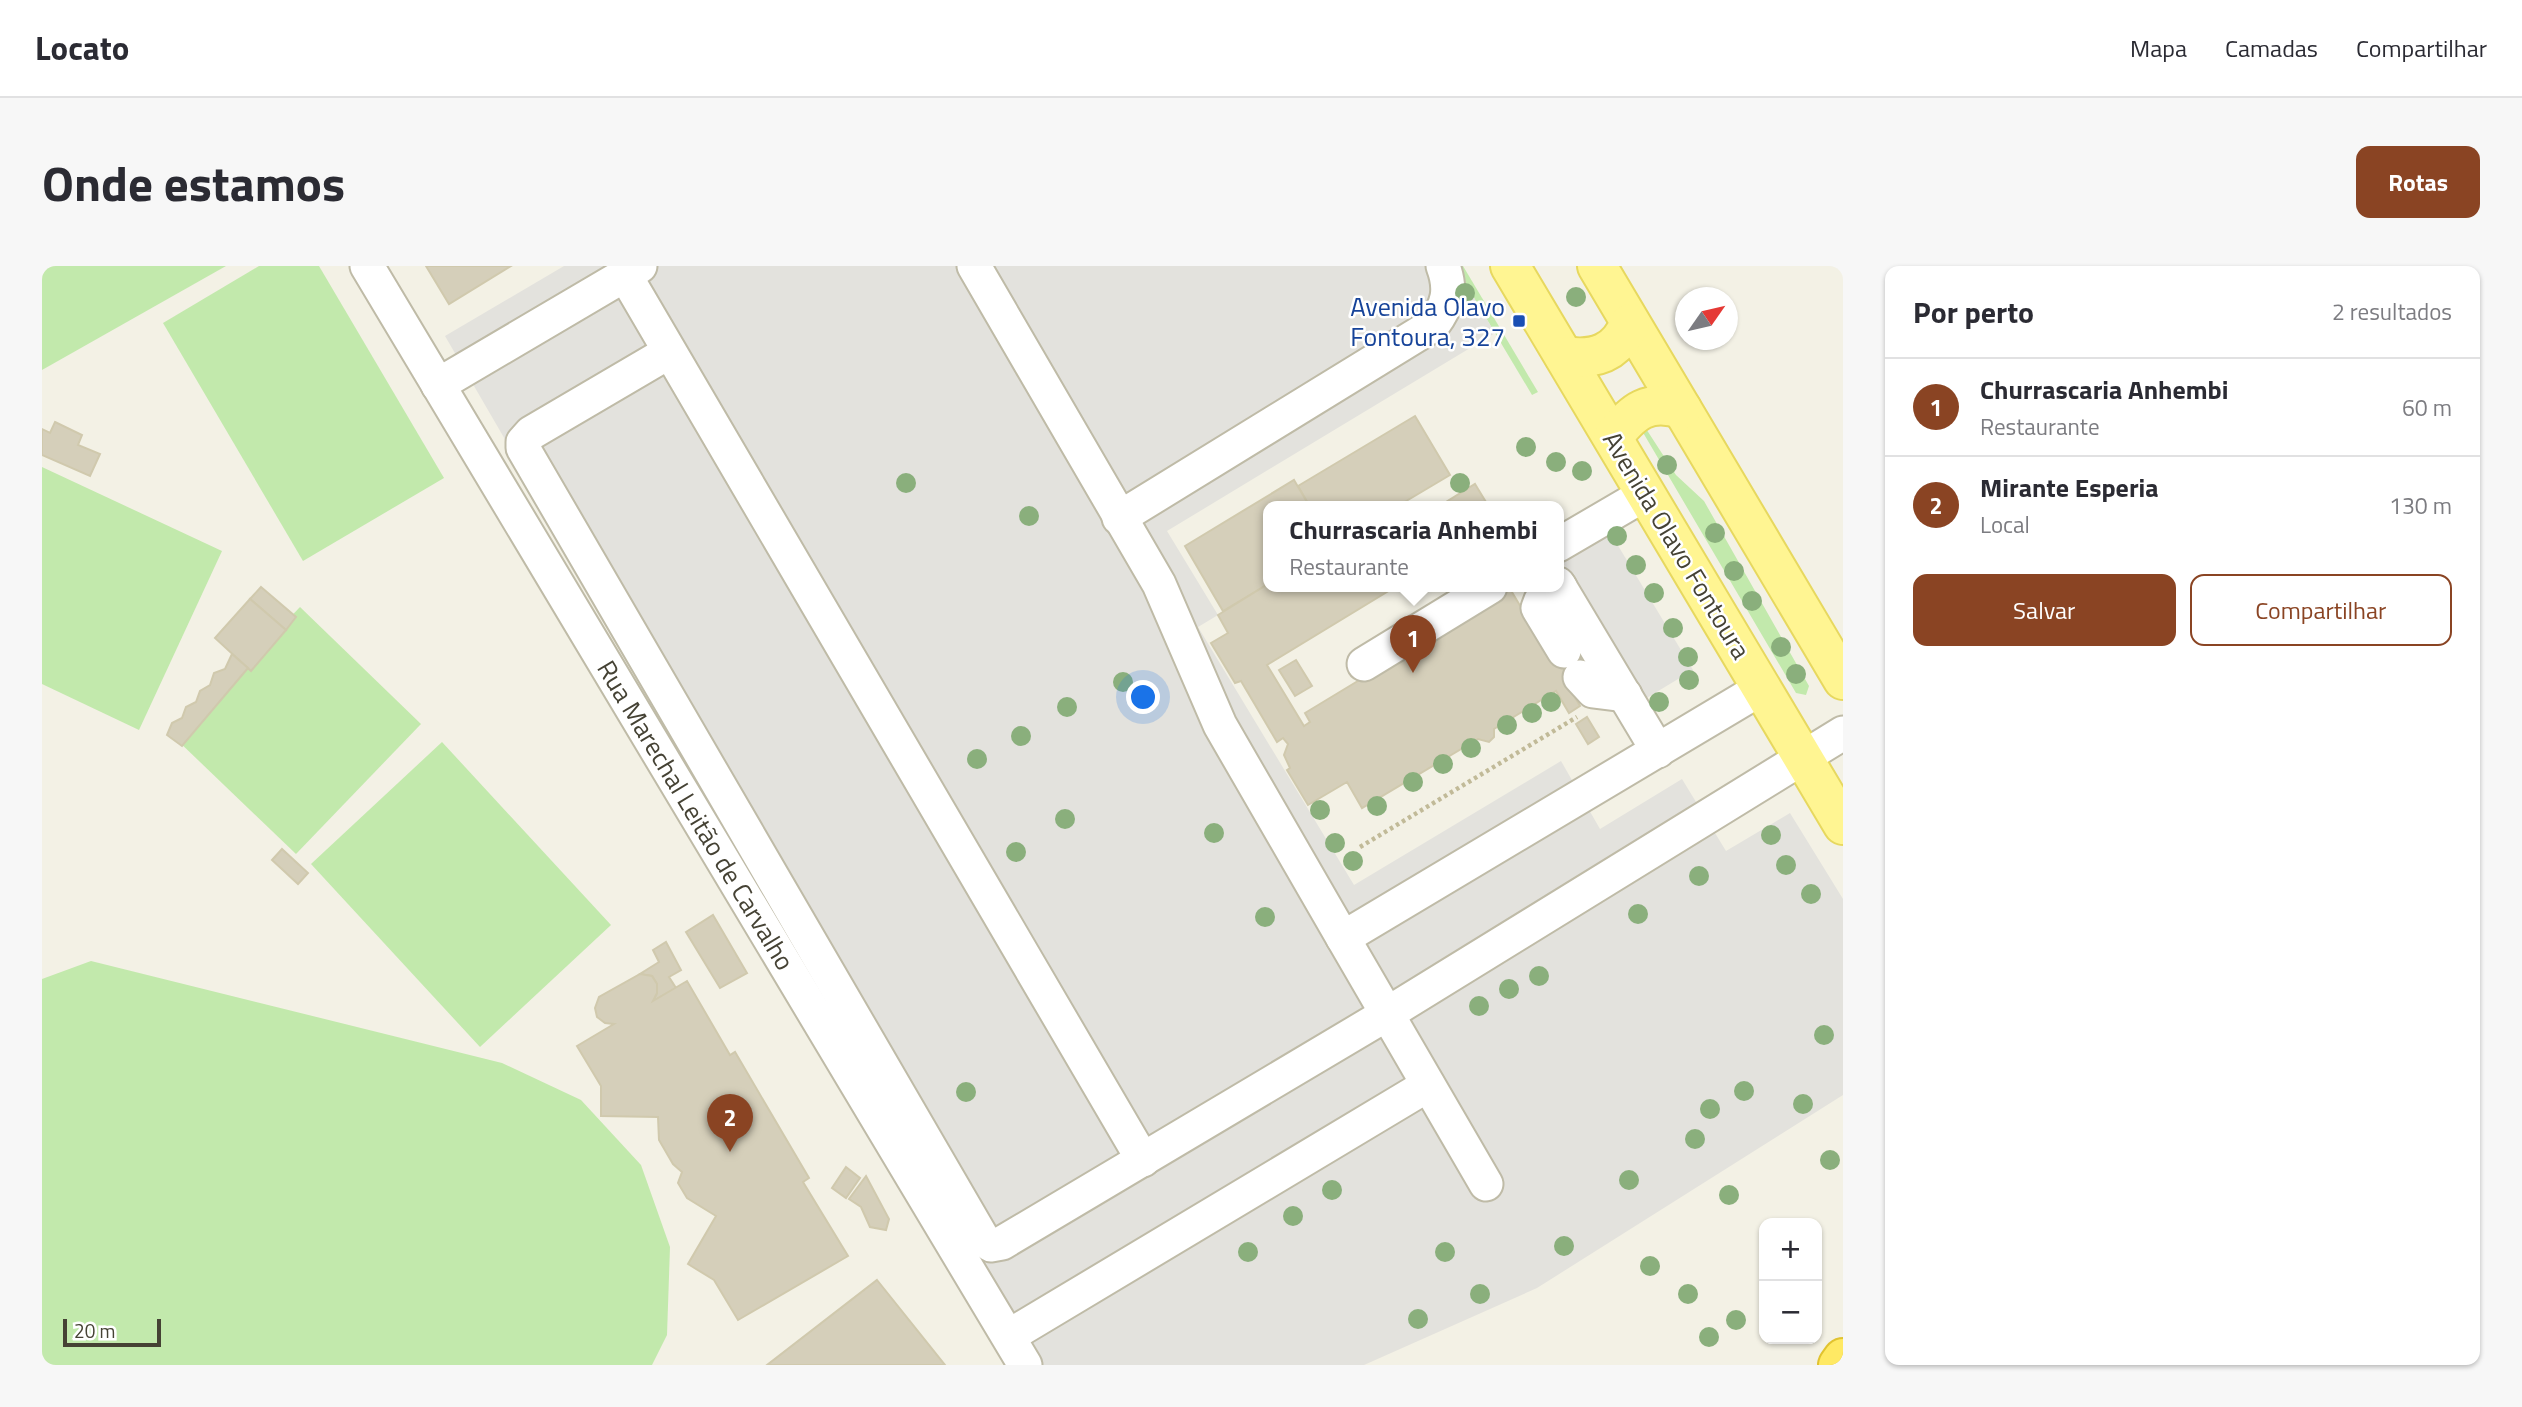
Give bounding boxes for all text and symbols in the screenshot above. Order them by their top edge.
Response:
text: Locato [35,23,129,73]
text: Mapa [2130,30,2187,66]
text: Camadas [2225,30,2318,66]
text: Compartilhar [2356,30,2487,66]
text: Onde estamos [42,145,345,220]
button: Rotas [2356,146,2480,218]
place label: Avenida Olavo Fontoura, 327 [1350,287,1505,356]
north arrow [1675,287,1738,350]
text: Por perto [1913,289,2034,335]
text: 2 resultados [2332,294,2452,329]
marker: Avenida Olavo Fontoura, 327 [1511,313,1527,329]
text: Churrascaria Anhembi [1980,370,2228,409]
text: 1 [1930,390,1942,425]
text: 60 m [2402,390,2452,425]
text: Restaurante [1980,409,2100,444]
street label: Avenida Olavo Fontoura [1593,424,1761,666]
text: Mirante Esperia [1980,468,2159,507]
text: 2 [1930,488,1942,523]
text: 130 m [2389,488,2452,523]
popup [1263,501,1564,592]
text: Local [1980,507,2030,542]
text: Churrascaria Anhembi [1289,510,1538,549]
text: Restaurante [1289,549,1409,584]
button: Salvar [1913,574,2176,646]
button: Compartilhar [2190,574,2452,646]
pin: 1 [1390,615,1436,673]
street label: Rua Marechal Leitão de Carvalho [588,652,804,978]
your location [1126,680,1160,714]
pin: 2 [707,1094,753,1152]
map controls [1759,1218,1822,1344]
button: + [1759,1218,1822,1281]
button: − [1759,1281,1822,1344]
scale bar [63,1316,161,1348]
text: 20 m [74,1316,115,1345]

